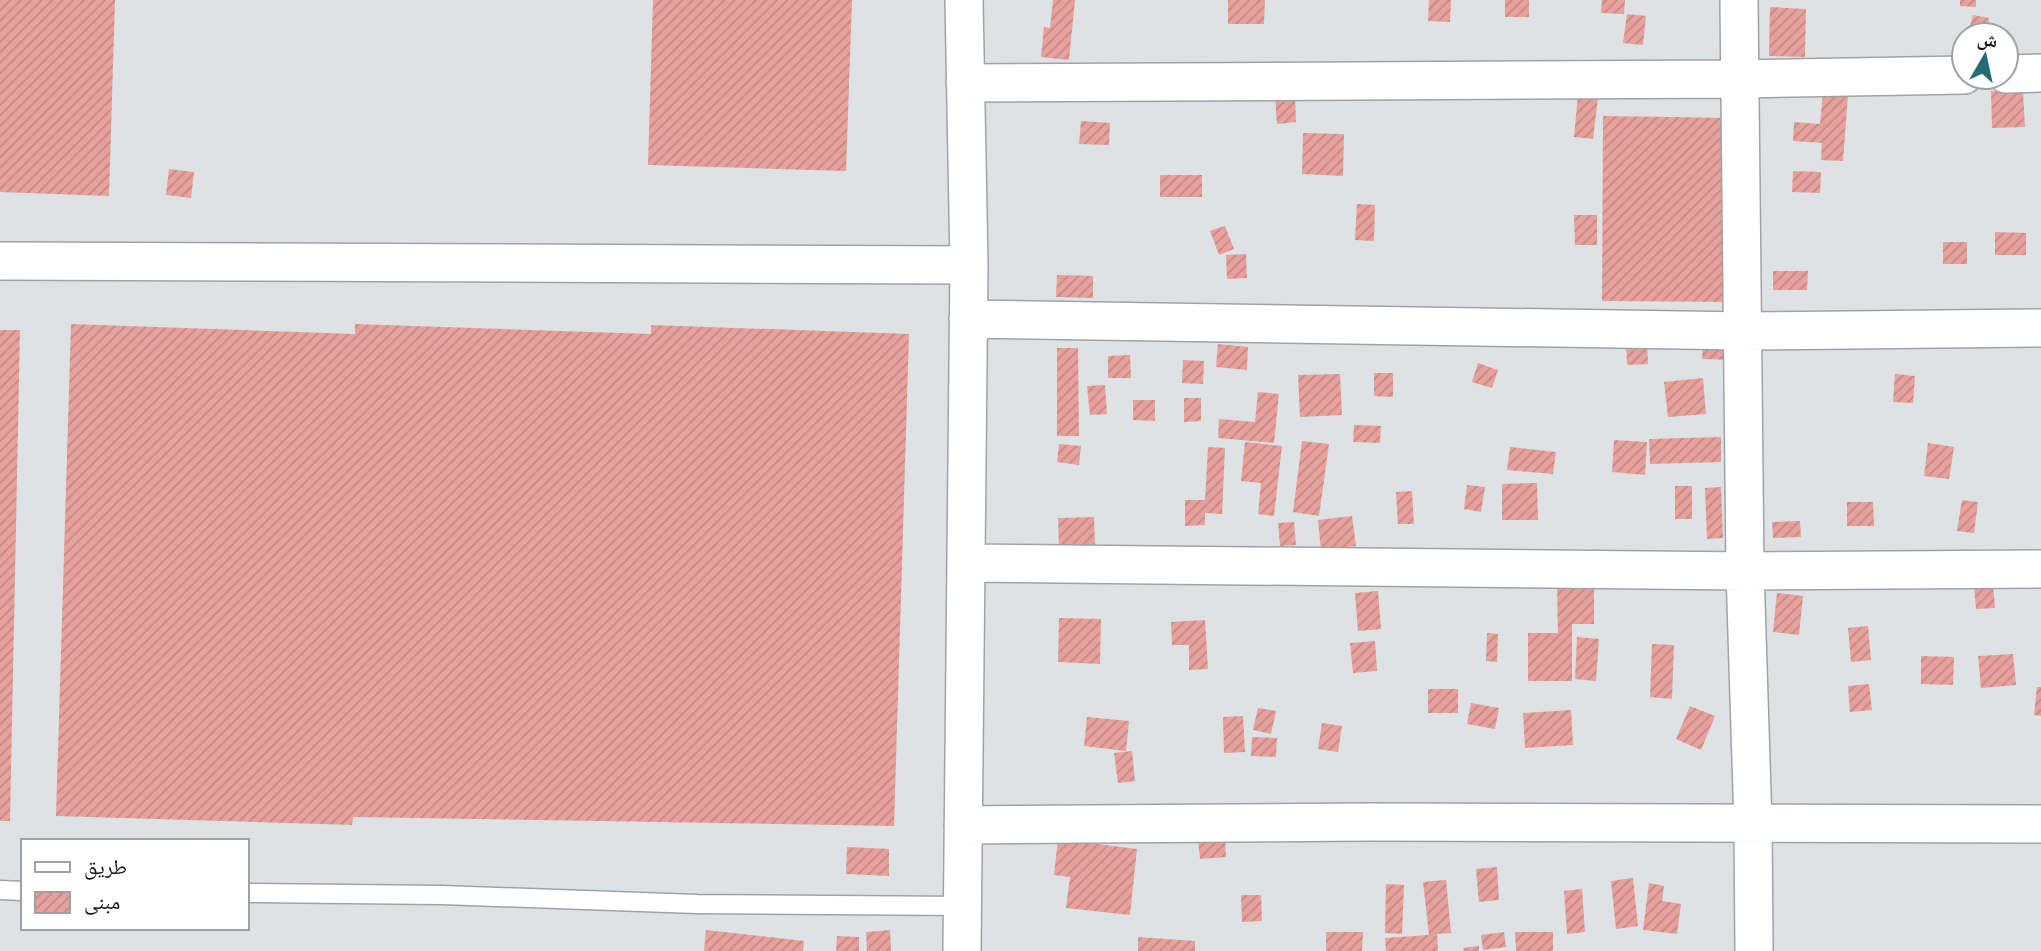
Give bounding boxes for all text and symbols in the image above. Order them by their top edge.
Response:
north arrow [1950,21,2020,91]
text: ش [1975,26,1999,56]
legend [21,839,248,930]
text: طريق [84,852,127,882]
text: مبنى [84,887,120,917]

